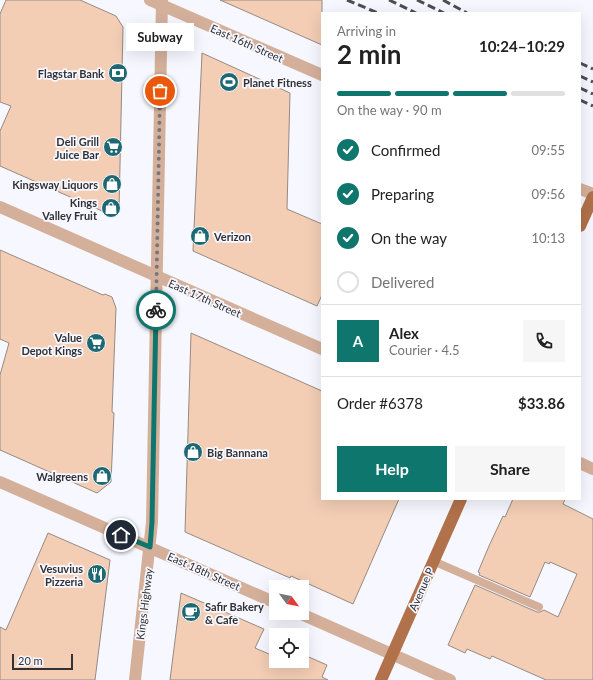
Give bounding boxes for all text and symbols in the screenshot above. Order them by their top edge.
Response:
street label: East 16th Street [209,21,285,65]
callout: Subway [126,23,194,51]
text: Arriving in [337,23,396,39]
text: Subway [137,29,183,45]
text: 10:24–10:29 [479,37,565,55]
text: 2 min [337,38,401,70]
bank icon: Flagstar Bank [107,62,129,84]
place label: Flagstar Bank [38,67,104,80]
sports icon: Planet Fitness [218,71,240,93]
pin [143,74,177,108]
place label: Planet Fitness [243,76,312,89]
icon: bag [149,80,171,102]
text: On the way · 90 m [337,102,442,118]
place label: Deli Grill Juice Bar [55,135,100,161]
supermarket icon: Deli Grill Juice Bar [102,136,124,158]
icon: check [337,139,359,161]
text: Confirmed [371,141,440,159]
text: 09:55 [532,142,565,158]
shop icon: Kingsway Liquors [101,173,123,195]
place label: Kingsway Liquors [12,178,98,191]
icon: check [337,183,359,205]
text: Preparing [371,185,434,203]
text: 09:56 [532,186,565,202]
place label: Kings Valley Fruit [41,196,98,222]
shop icon: Kings Valley Fruit [100,197,122,219]
shop icon: Verizon [189,225,211,247]
icon: check [337,227,359,249]
text: On the way [371,229,447,247]
place label: Verizon [213,230,251,243]
text: 10:13 [532,230,565,246]
text: Delivered [371,273,434,291]
street label: East 17th Street [167,276,243,320]
courier [136,290,176,330]
icon: bike [145,299,167,321]
button: phone [523,320,565,362]
text: Alex [389,324,419,342]
place label: Value Depot Kings [21,331,82,357]
supermarket icon: Value Depot Kings [85,332,107,354]
text: A [353,332,363,350]
text: Courier · 4.5 [389,342,460,358]
text: Order #6378 [337,394,423,412]
text: $33.86 [518,394,565,412]
shop icon: Big Bannana [182,441,204,463]
place label: Big Bannana [207,446,268,459]
button: Help [337,446,447,492]
button: Share [455,446,565,492]
shop icon: Walgreens [91,465,113,487]
place label: Walgreens [36,470,88,483]
pin [104,518,138,552]
icon: home [110,524,132,546]
street label: East 18th Street [166,549,242,593]
place label: Vesuvius Pizzeria [39,562,83,588]
restaurant icon: Vesuvius Pizzeria [86,563,108,585]
street label: Avenue P [406,565,436,613]
street label: Kings Highway [133,567,155,640]
north arrow [269,580,309,620]
map controls [269,580,309,668]
place label: Safir Bakery & Cafe [205,600,264,626]
cafe icon: Safir Bakery & Cafe [180,601,202,623]
button: locate [269,628,309,668]
scale bar [12,652,73,671]
text: 20 m [18,654,43,667]

